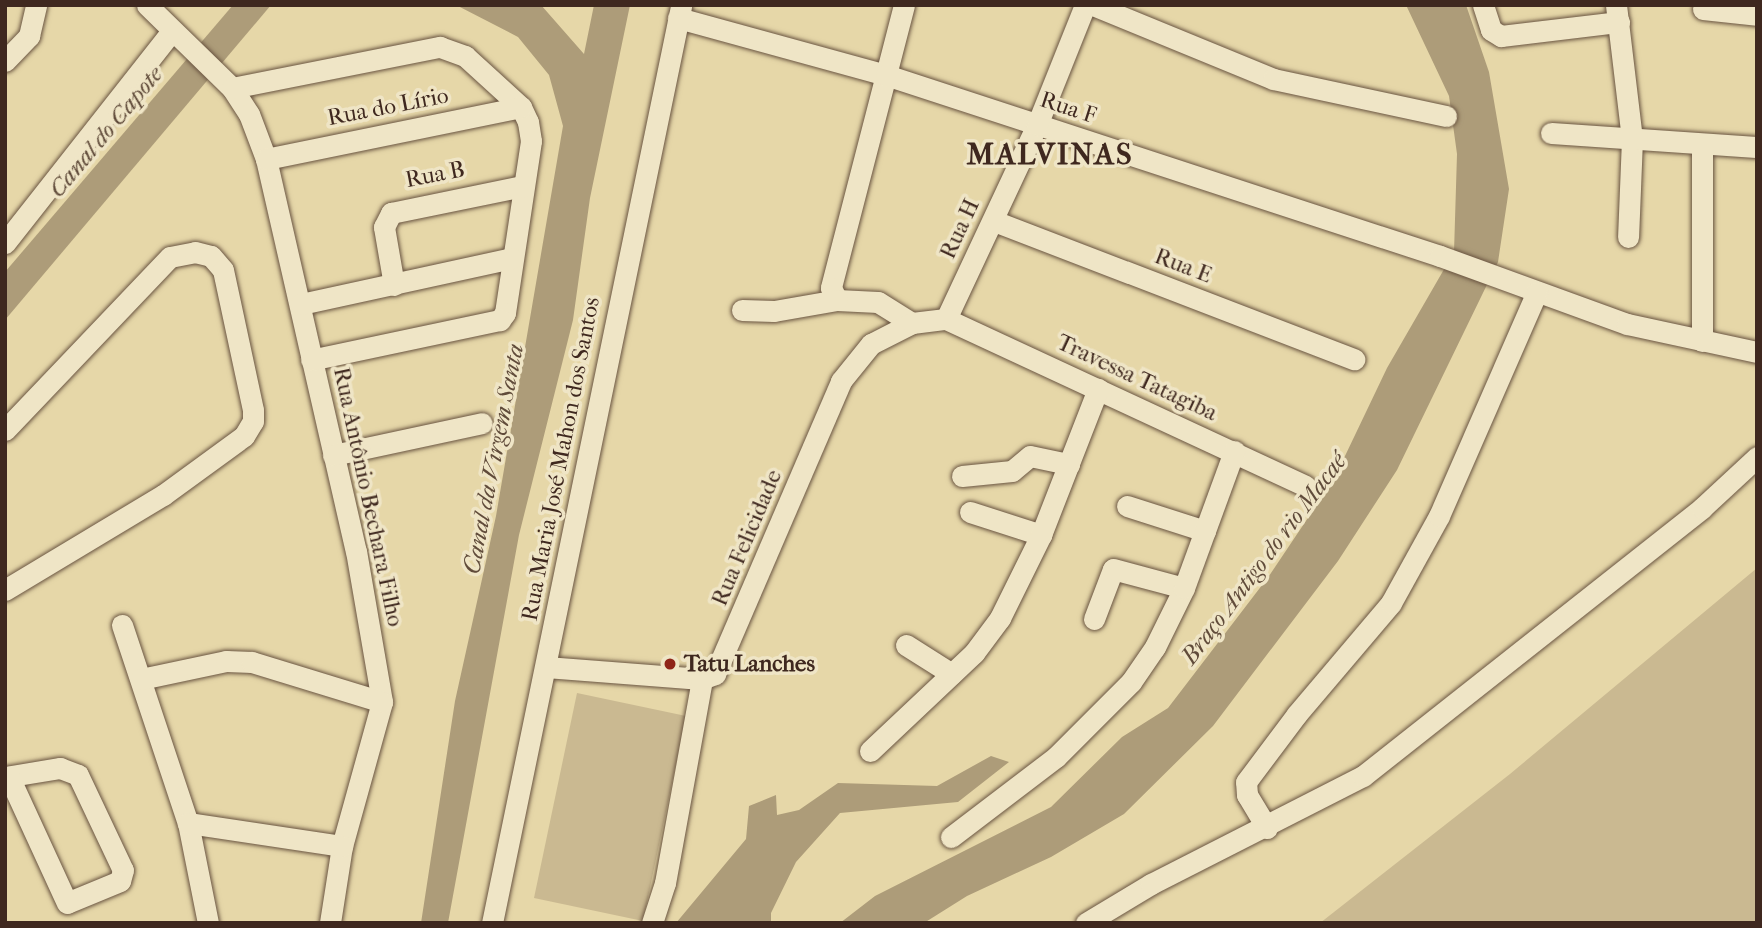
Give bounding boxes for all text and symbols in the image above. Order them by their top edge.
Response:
water label: Canal do Capote [43,61,169,203]
street label: Rua do Lírio [325,82,451,132]
street label: Rua F [1037,86,1099,130]
district label: MALVINAS [967,137,1133,173]
street label: Rua B [403,156,467,194]
street label: Rua H [934,195,986,263]
street label: Rua E [1151,243,1215,289]
street label: Rua Maria José Mahon dos Santos [516,295,606,623]
street label: Travessa Tatagiba [1052,329,1222,427]
water label: Canal da Virgem Santa [458,342,530,576]
street label: Rua Antônio Bechara Filho [327,365,409,629]
water label: Braço Antigo do rio Macaé [1175,448,1353,670]
street label: Rua Felicidade [706,466,788,610]
place label: Tatu Lanches [684,650,815,678]
marker: Tatu Lanches [662,656,678,672]

